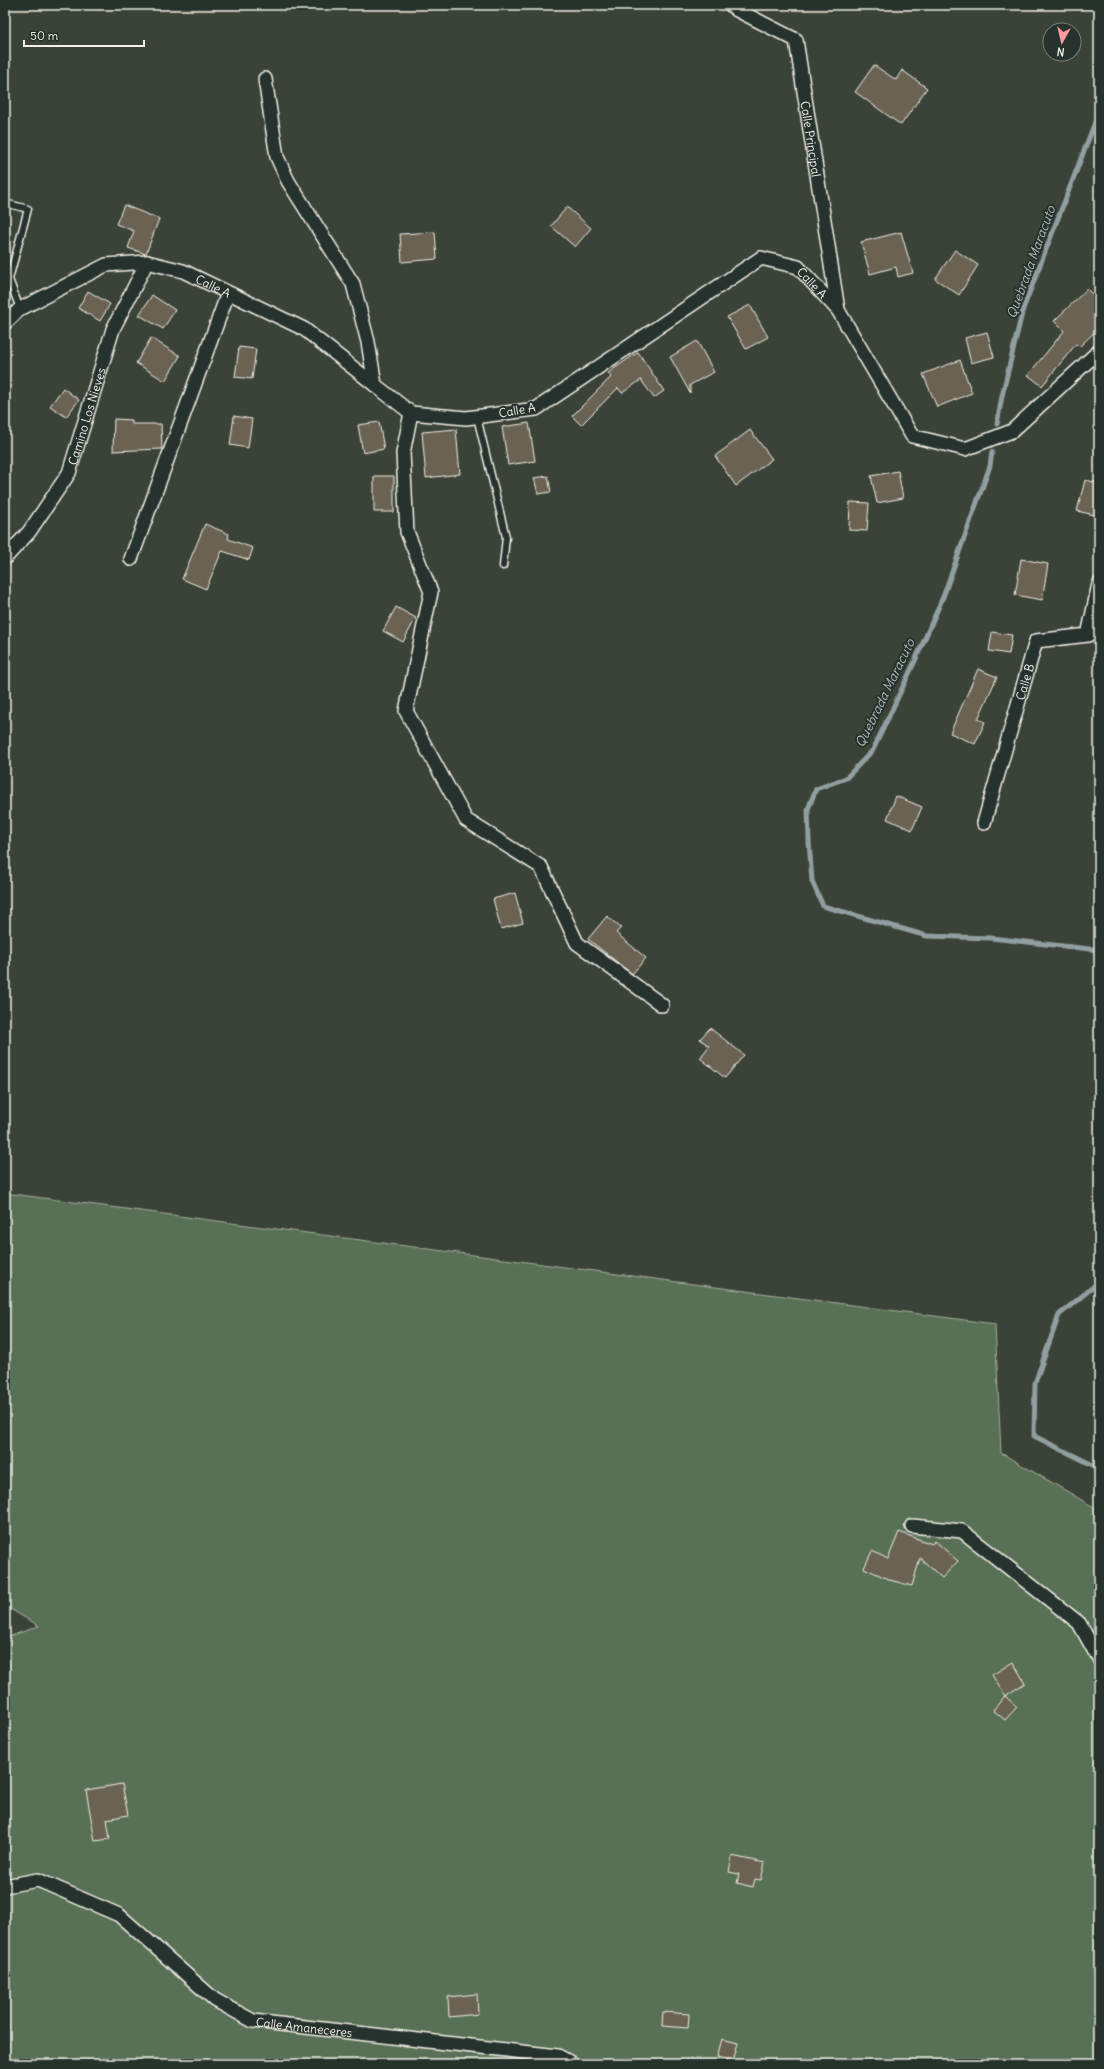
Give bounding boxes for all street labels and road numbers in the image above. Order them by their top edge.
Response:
street label: Calle Principal [798,100,825,178]
street label: Calle A [794,264,831,301]
street label: Calle A [193,271,234,300]
street label: Camino Los Nieves [64,366,108,467]
street label: Calle A [497,399,537,421]
street label: Calle B [1012,662,1037,702]
street label: Calle Amaneceres [255,2014,353,2040]

